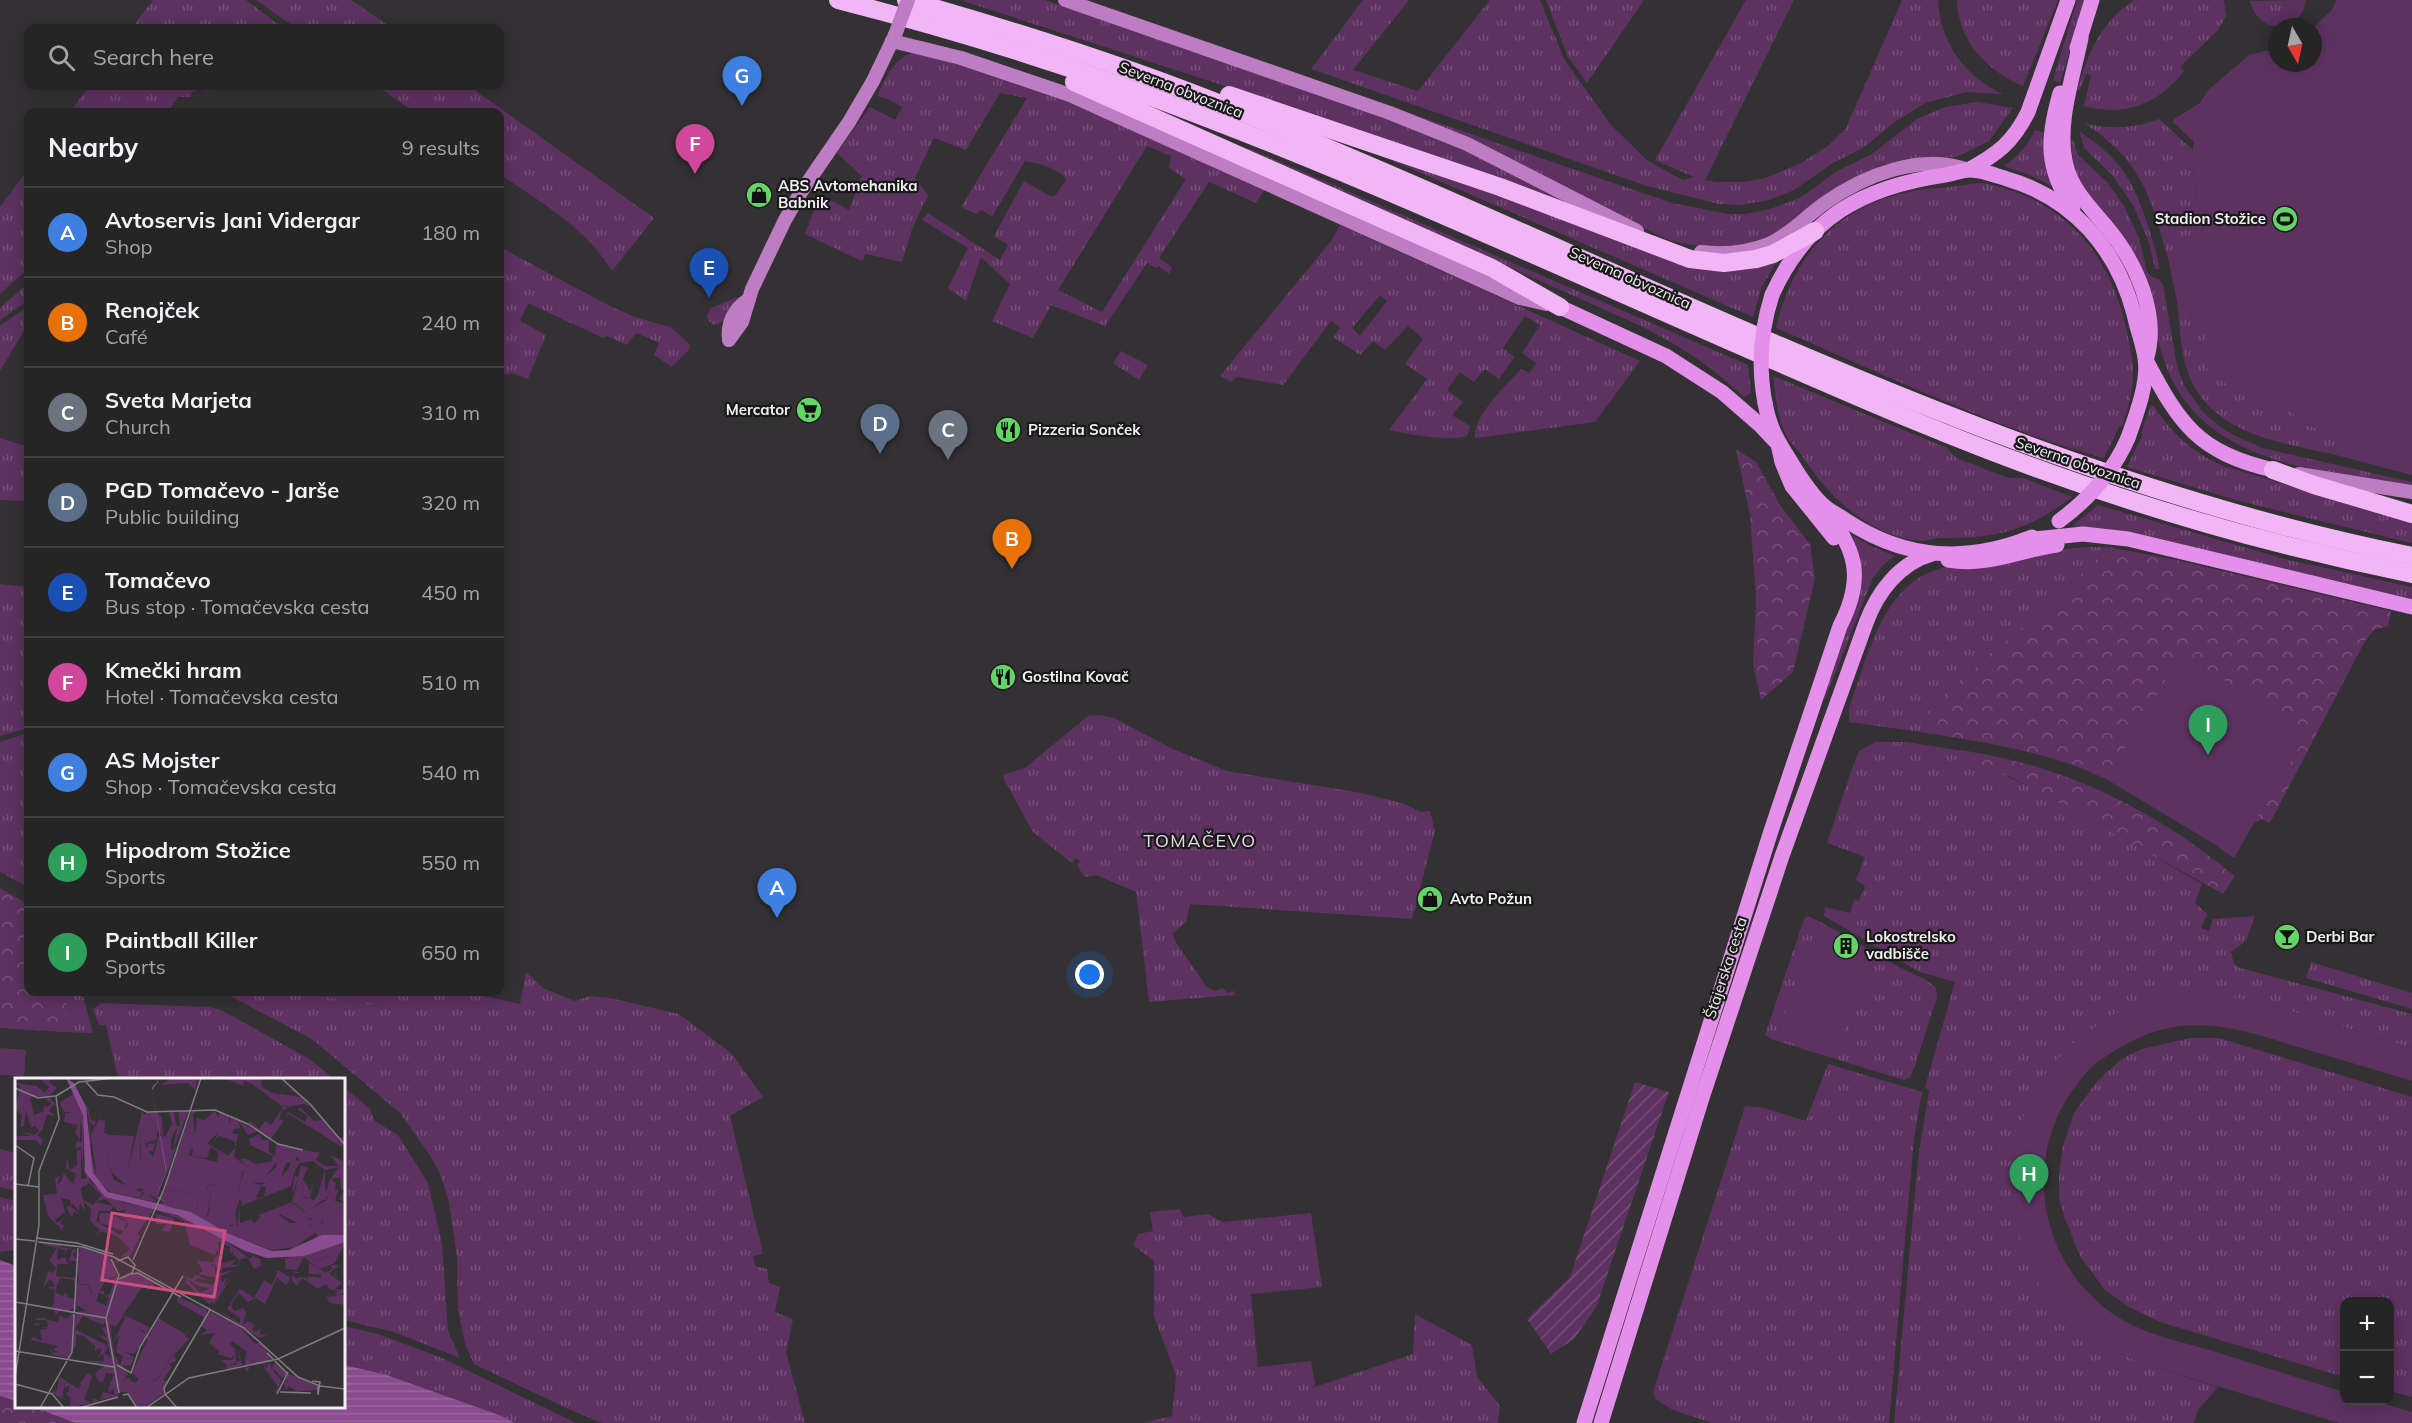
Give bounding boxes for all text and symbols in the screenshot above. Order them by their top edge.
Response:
north arrow [2268,18,2322,72]
search box [24,24,504,90]
icon: search [45,41,78,74]
text: Search here [93,43,214,71]
pin: G [722,57,762,106]
street label: Severna obvoznica [1117,57,1246,122]
pin: F [676,124,714,174]
text: Nearby [48,131,138,164]
text: 9 results [402,135,480,160]
place label: ABS Avtomehanika Babnik [778,176,918,212]
shop icon: ABS Avtomehanika Babnik [744,180,774,210]
sports icon: Stadion Stožice [2270,204,2300,234]
text: Avtoservis Jani Vidergar [105,206,360,234]
place label: Stadion Stožice [2155,209,2266,228]
text: A [60,220,75,245]
text: 180 m [421,220,480,245]
text: Shop [105,234,153,259]
street label: Severna obvoznica [1567,242,1694,313]
pin: E [690,248,728,298]
text: Renojček [105,296,199,324]
text: B [61,310,74,335]
text: 240 m [421,310,480,335]
text: Café [105,324,148,349]
text: Sveta Marjeta [105,386,252,414]
supermarket icon: Mercator [794,395,824,425]
text: C [61,400,74,425]
text: 310 m [421,400,480,425]
place label: Mercator [726,400,790,419]
pin: D [860,404,900,454]
pin: C [928,410,968,460]
text: Church [105,414,171,439]
restaurant icon: Pizzeria Sonček [993,415,1023,445]
place label: Pizzeria Sonček [1028,420,1141,439]
street label: Severna obvoznica [2013,432,2143,493]
text: PGD Tomačevo - Jarše [105,476,339,504]
text: D [60,490,75,515]
text: 320 m [421,490,480,515]
text: Public building [105,504,240,529]
pin: B [992,520,1032,569]
text: Tomačevo [105,566,211,594]
text: E [62,580,73,605]
text: 450 m [421,580,480,605]
text: Bus stop · Tomačevska cesta [105,594,370,619]
text: Kmečki hram [105,656,242,684]
restaurant icon: Gostilna Kovač [988,662,1018,692]
place label: Gostilna Kovač [1022,667,1129,686]
text: F [62,670,73,695]
text: 510 m [421,670,480,695]
text: Hotel · Tomačevska cesta [105,684,338,709]
pin: I [2188,706,2228,755]
text: AS Mojster [105,746,219,774]
text: G [60,760,75,785]
text: 540 m [421,760,480,785]
text: Shop · Tomačevska cesta [105,774,337,799]
district label: TOMAČEVO [1143,829,1257,852]
text: Hipodrom Stožice [105,836,291,864]
text: H [60,850,75,875]
text: 550 m [421,850,480,875]
text: Sports [105,864,166,889]
pin: A [758,868,796,918]
shop icon: Avto Požun [1415,884,1445,914]
place label: Avto Požun [1450,889,1532,908]
street label: Štajerska cesta [1700,915,1751,1021]
bar icon: Derbi Bar [2272,922,2302,952]
text: Paintball Killer [105,926,258,954]
place label: Lokostrelsko vadbišče [1865,927,1956,963]
place label: Derbi Bar [2306,927,2375,946]
building icon: Lokostrelsko vadbišče [1831,931,1861,961]
text: I [65,940,70,965]
text: 650 m [421,940,480,965]
text: Sports [105,954,166,979]
your location [1075,960,1104,989]
inset map [15,1078,345,1408]
pin: H [2010,1154,2048,1204]
map controls [2340,1297,2394,1405]
button: + [2340,1297,2394,1351]
button: − [2340,1351,2394,1405]

